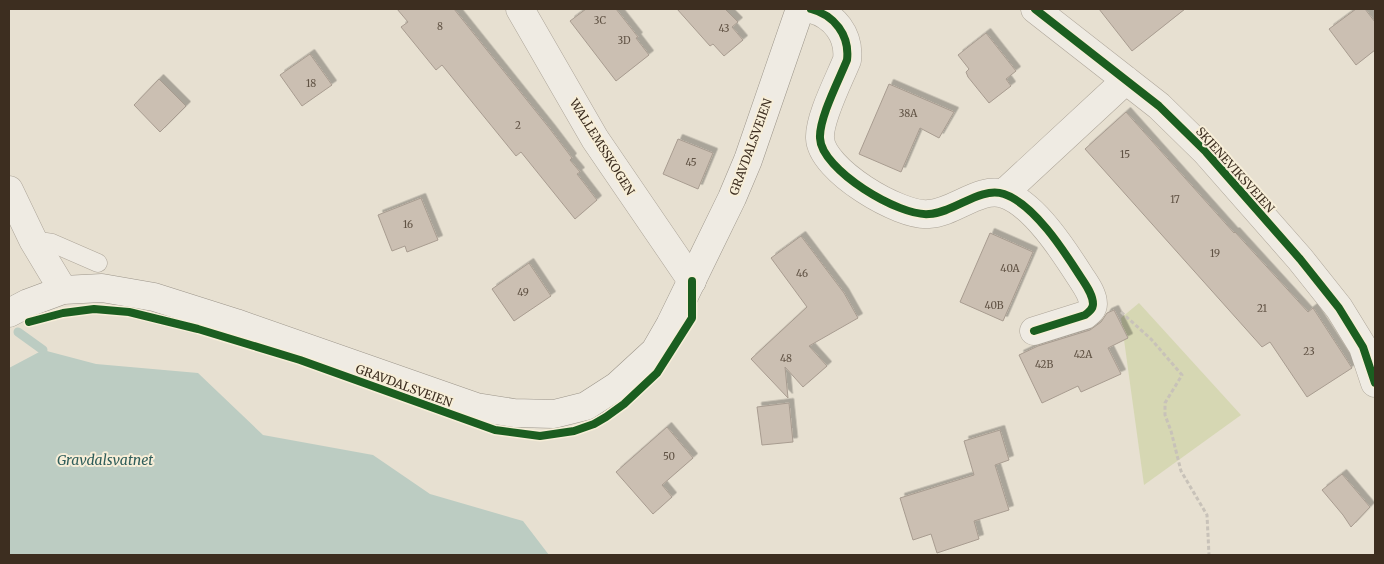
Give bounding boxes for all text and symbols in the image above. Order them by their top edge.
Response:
house number: 3C [594,14,607,27]
house number: 8 [437,20,443,33]
house number: 43 [718,22,730,35]
house number: 3D [618,34,631,47]
house number: 18 [306,77,316,90]
street label: WALLEMSSKOGEN [566,95,638,198]
street label: GRAVDALSVEIEN [726,96,775,197]
house number: 38A [899,107,918,120]
house number: 2 [515,119,521,132]
street label: SKJENEVIKSVEIEN [1193,124,1278,216]
house number: 15 [1120,148,1130,161]
house number: 45 [685,156,697,169]
house number: 17 [1170,193,1180,206]
house number: 16 [403,218,413,231]
house number: 19 [1210,247,1220,260]
house number: 40A [1000,262,1021,275]
house number: 46 [796,267,808,280]
house number: 49 [517,286,529,299]
house number: 40B [985,299,1004,312]
house number: 21 [1257,302,1268,315]
house number: 23 [1303,345,1315,358]
house number: 42A [1074,348,1093,361]
house number: 48 [780,352,792,365]
house number: 42B [1035,358,1053,371]
street label: GRAVDALSVEIEN [354,361,455,410]
house number: 50 [663,450,675,463]
water label: Gravdalsvatnet [57,451,153,469]

